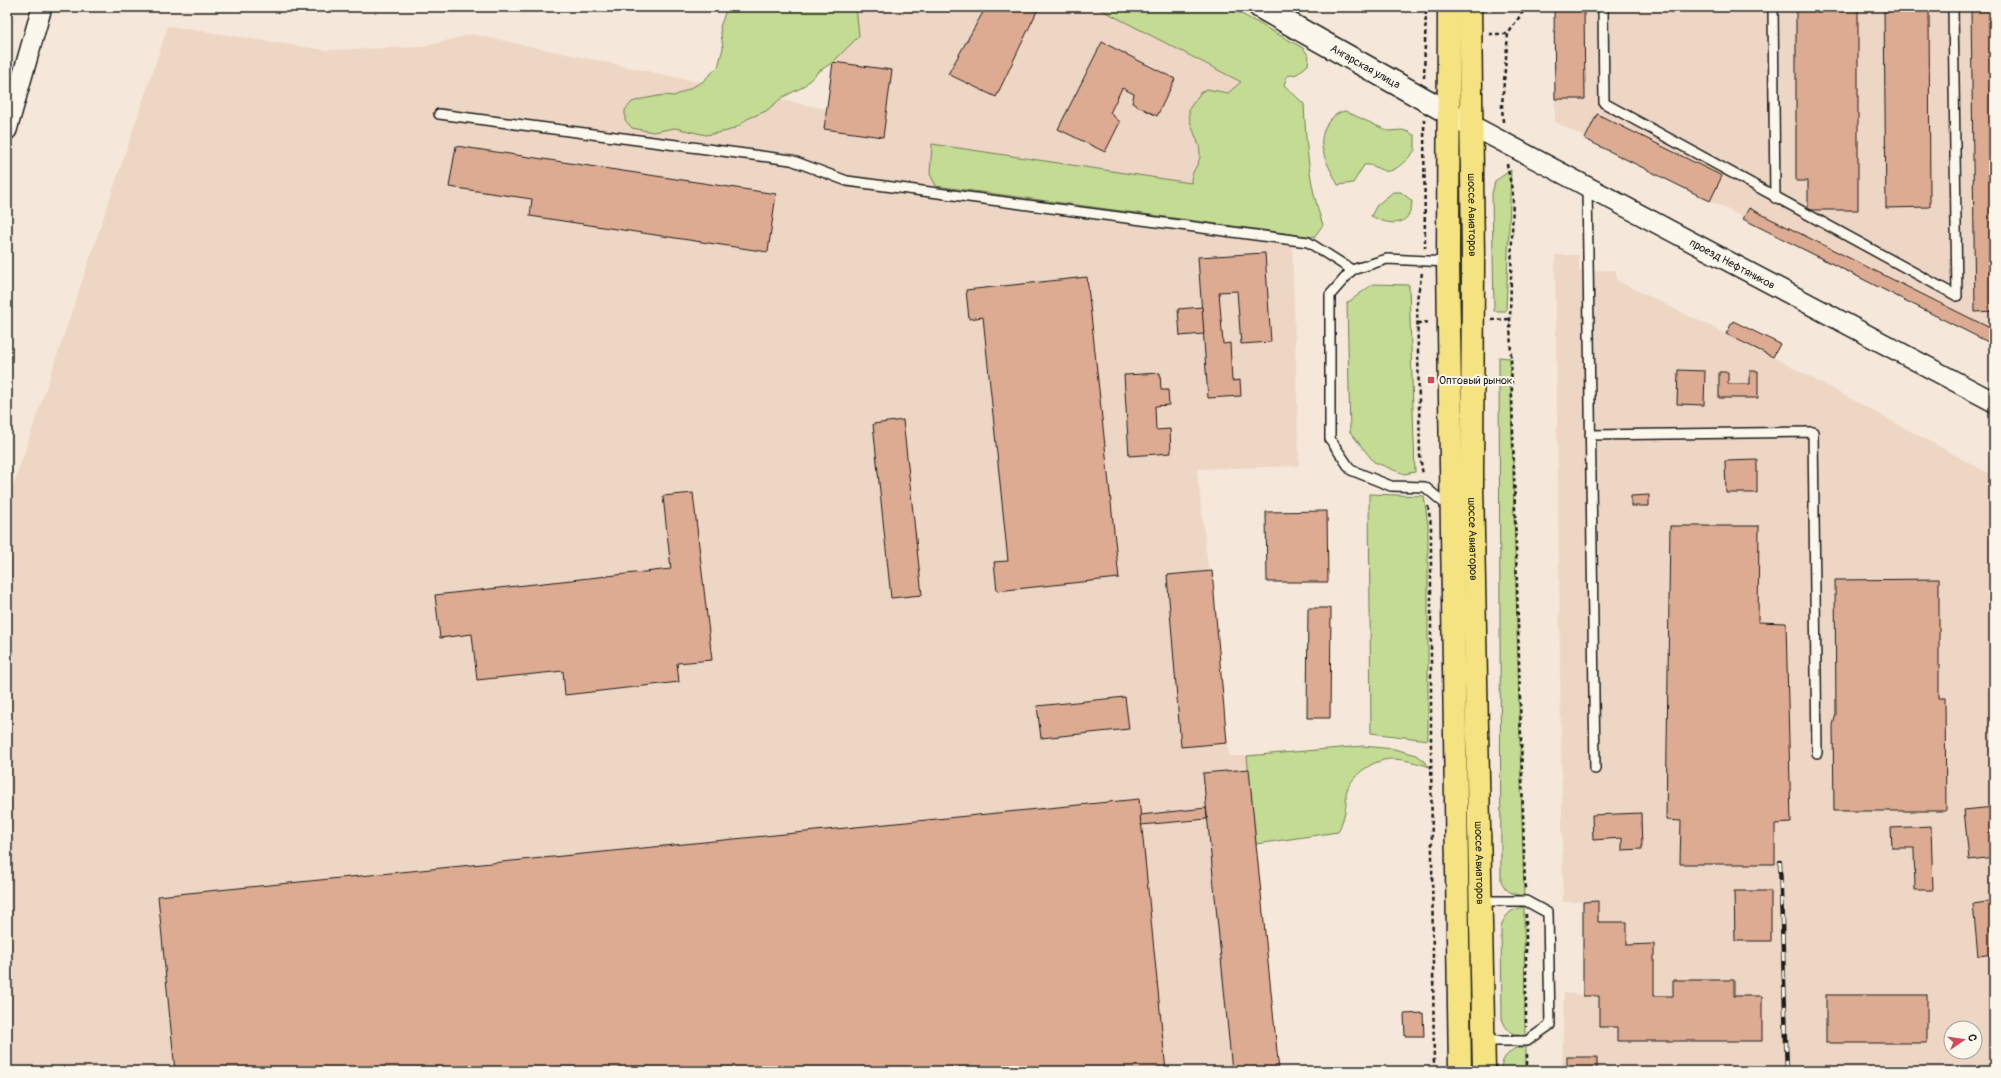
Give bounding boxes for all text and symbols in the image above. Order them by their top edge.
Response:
street label: Ангарская улица [1328,42,1403,91]
street label: шоссе Авиаторов [1465,173,1479,257]
street label: проезд Нефтяников [1687,236,1777,292]
place label: Оптовый рынок [1439,374,1513,387]
marker: Оптовый рынок [1426,375,1436,385]
street label: шоссе Авиаторов [1465,497,1480,581]
street label: шоссе Авиаторов [1472,821,1487,905]
north arrow [1943,1020,1983,1060]
text: С [1965,1033,1979,1043]

